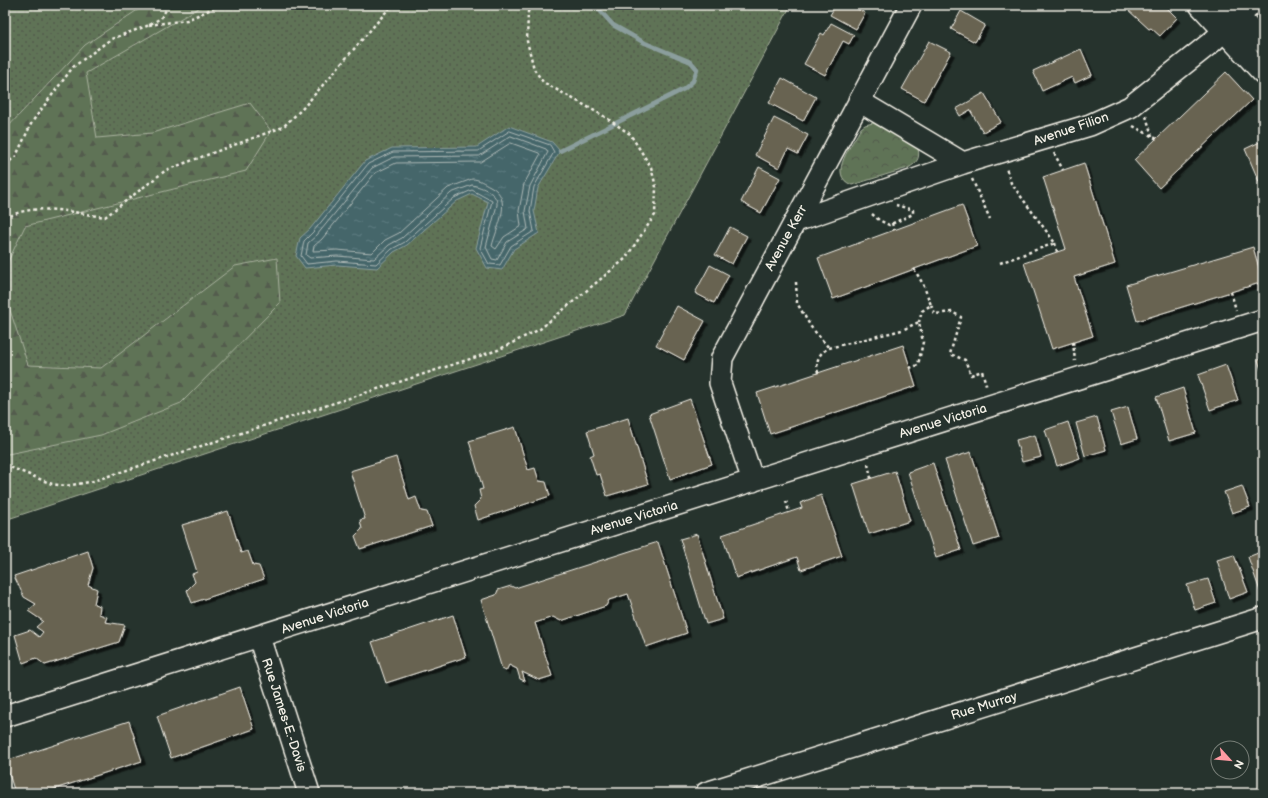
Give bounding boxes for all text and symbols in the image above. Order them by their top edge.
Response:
street label: Avenue Filion [1031,109,1111,149]
street label: Avenue Kerr [761,202,811,274]
street label: Avenue Victoria [897,400,989,442]
street label: Avenue Victoria [588,497,680,539]
street label: Avenue Victoria [279,594,371,638]
street label: Rue James-E.-Davis [258,656,310,774]
street label: Rue Murray [949,688,1019,724]
north arrow [1210,740,1250,780]
text: N [1231,758,1246,771]

